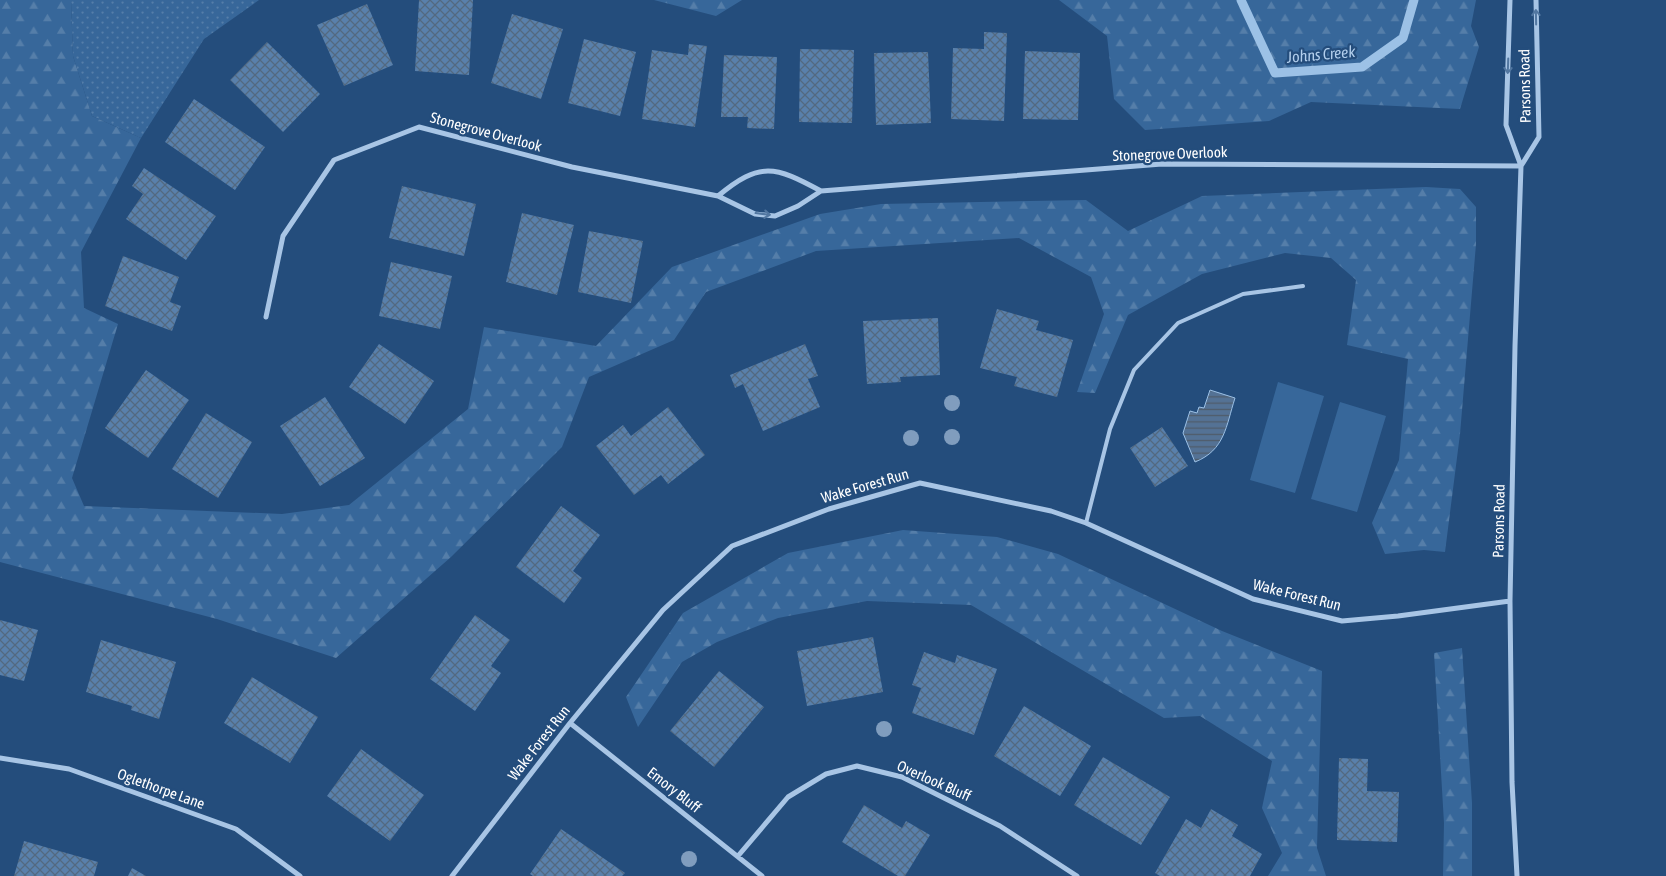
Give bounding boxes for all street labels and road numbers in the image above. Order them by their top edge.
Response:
street label: Parsons Road [1515,49,1534,123]
street label: Stonegrove Overlook [428,108,544,155]
street label: Stonegrove Overlook [1112,143,1228,164]
street label: Wake Forest Run [819,465,911,506]
street label: Parsons Road [1489,484,1508,558]
street label: Wake Forest Run [1251,575,1343,614]
street label: Wake Forest Run [504,702,573,784]
street label: Overlook Bluff [895,757,974,804]
street label: Emory Bluff [644,763,705,816]
street label: Oglethorpe Lane [115,765,207,812]

